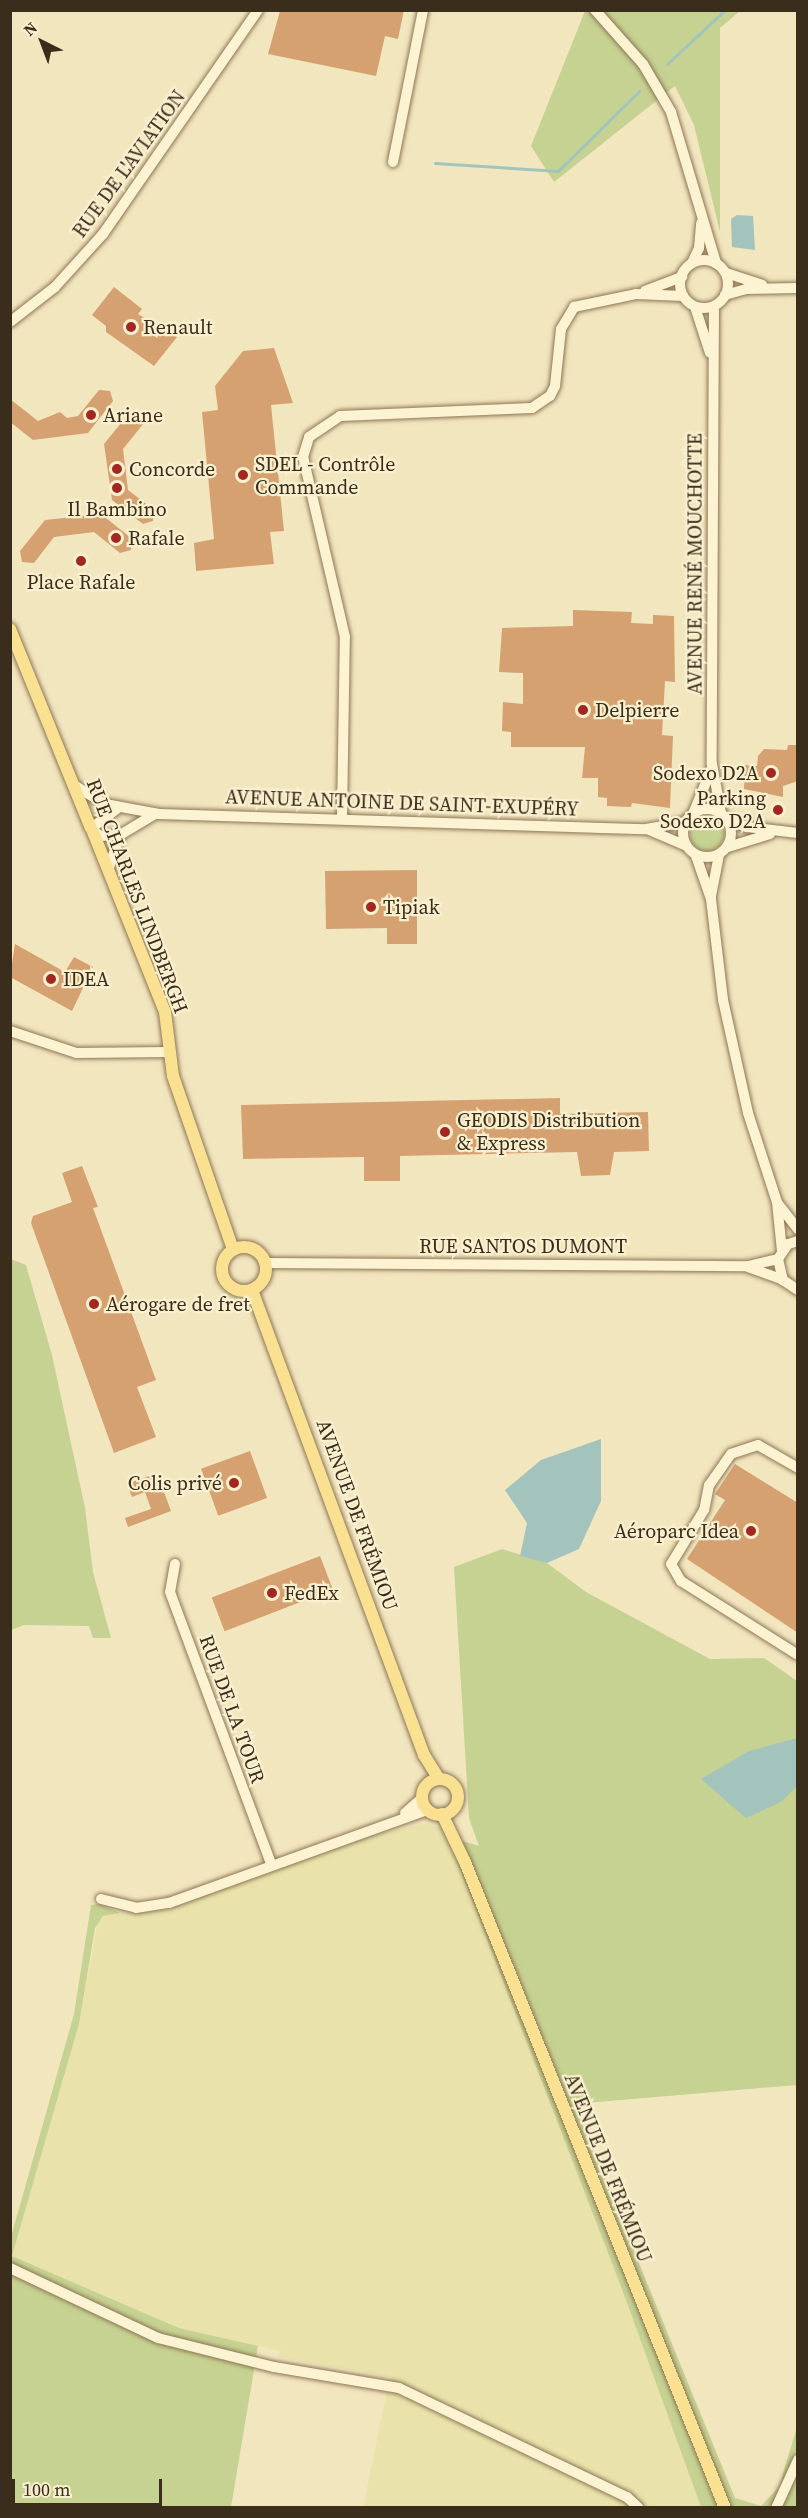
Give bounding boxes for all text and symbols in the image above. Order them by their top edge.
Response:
north arrow [12,12,72,72]
text: N [18,17,42,41]
street label: RUE DE L'AVIATION [67,86,191,242]
place label: Renault [143,315,212,339]
marker: Renault [124,320,138,334]
place label: Ariane [103,403,163,427]
marker: Ariane [84,408,98,422]
street label: AVENUE RENÉ MOUCHOTTE [683,433,707,695]
place label: SDEL - Contrôle Commande [255,452,395,499]
place label: Concorde [129,457,215,481]
marker: Concorde [110,462,124,476]
marker: SDEL - Contrôle Commande [236,468,250,482]
marker: Il Bambino [110,481,124,495]
place label: Il Bambino [67,497,167,521]
place label: Rafale [128,526,185,550]
marker: Rafale [109,531,123,545]
marker: Place Rafale [74,554,88,568]
place label: Place Rafale [27,570,135,594]
place label: Delpierre [595,698,679,722]
marker: Delpierre [576,703,590,717]
place label: Sodexo D2A [653,761,759,785]
marker: Sodexo D2A [764,766,778,780]
street label: RUE CHARLES LINDBERGH [81,775,193,1017]
street label: AVENUE ANTOINE DE SAINT-EXUPÉRY [225,785,579,821]
place label: Parking Sodexo D2A [660,786,766,833]
marker: Parking Sodexo D2A [771,803,785,817]
place label: Tipiak [383,895,440,919]
marker: Tipiak [364,900,378,914]
place label: IDEA [63,967,109,991]
marker: IDEA [44,972,58,986]
place label: GEODIS Distribution & Express [457,1108,640,1155]
marker: GEODIS Distribution & Express [438,1125,452,1139]
street label: RUE SANTOS DUMONT [419,1234,627,1258]
place label: Aérogare de fret [106,1292,250,1316]
marker: Aérogare de fret [87,1297,101,1311]
street label: AVENUE DE FRÉMIOU [311,1416,403,1614]
place label: Colis privé [128,1471,222,1495]
marker: Colis privé [227,1476,241,1490]
place label: Aéroparc Idea [614,1519,739,1543]
marker: Aéroparc Idea [744,1524,758,1538]
place label: FedEx [284,1581,339,1605]
marker: FedEx [265,1586,279,1600]
street label: RUE DE LA TOUR [194,1631,270,1787]
street label: AVENUE DE FRÉMIOU [559,2070,657,2266]
scale bar [15,2467,165,2505]
text: 100 m [23,2477,70,2502]

